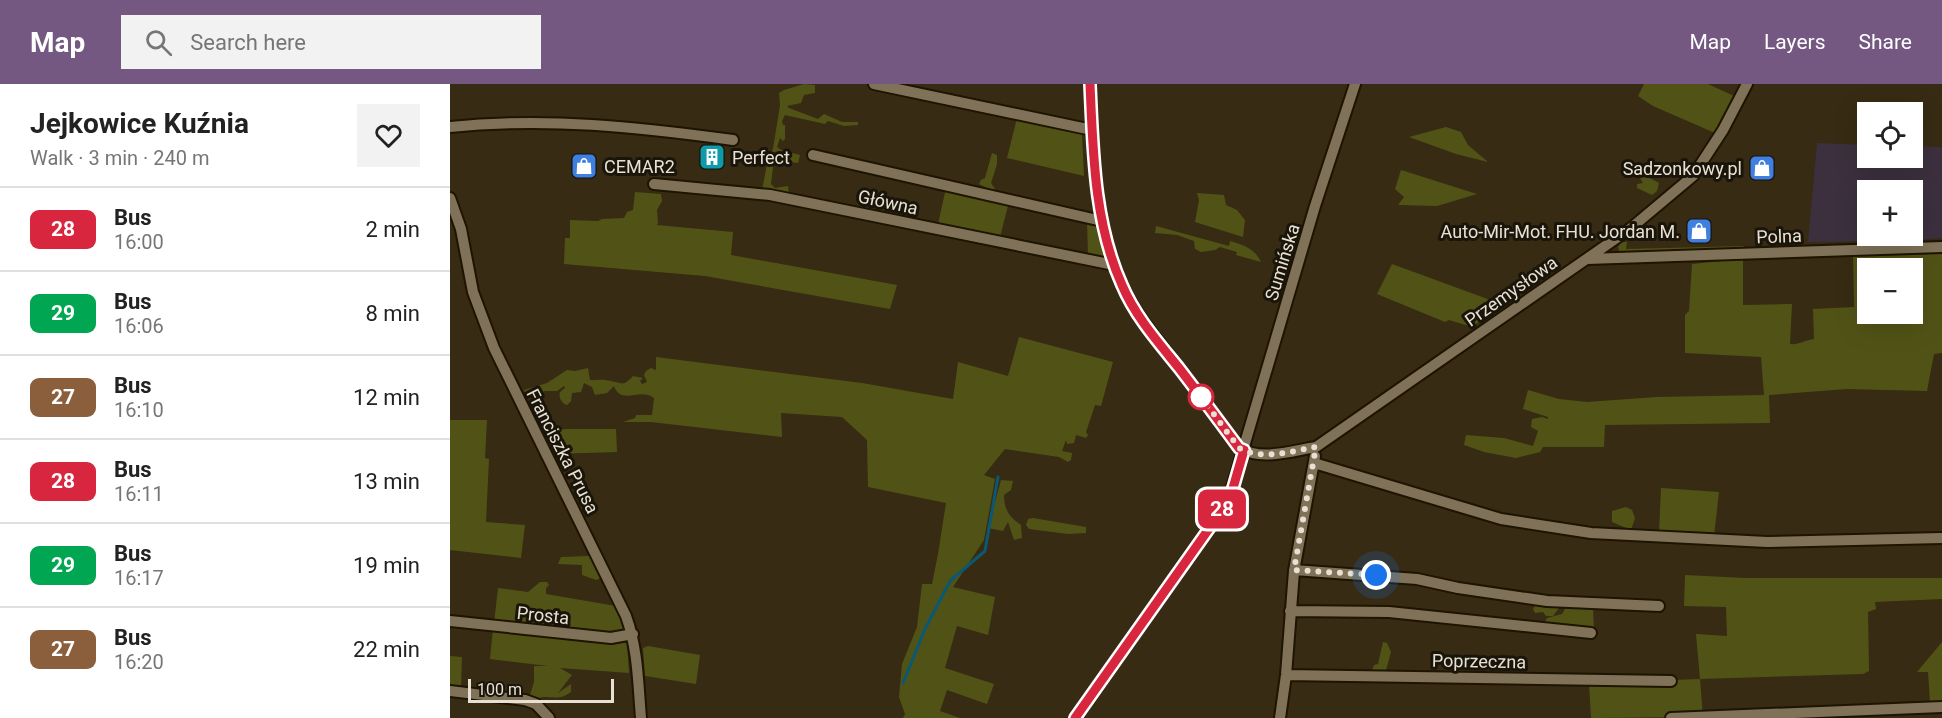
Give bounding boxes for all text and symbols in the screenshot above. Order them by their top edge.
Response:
search box [121,15,541,69]
text: Map [30,26,85,59]
icon: search [142,26,175,59]
text: Search here [190,30,306,55]
text: Map [1689,30,1731,54]
text: Layers [1764,30,1825,54]
text: Share [1858,30,1912,54]
map controls [1857,102,1923,324]
button: locate [1857,102,1923,168]
button: heart [357,104,420,167]
text: Jejkowice Kuźnia [30,107,249,140]
building icon: Perfect [697,142,727,172]
text: Walk · 3 min · 240 m [30,146,209,170]
place label: Perfect [732,147,790,168]
shop icon: CEMAR2 [569,151,599,181]
shop icon: Sadzonkowy.pl [1747,153,1777,183]
place label: CEMAR2 [604,156,675,177]
place label: Sadzonkowy.pl [1623,158,1742,179]
button: + [1857,180,1923,246]
street label: Główna [856,185,920,219]
text: Bus [114,205,152,230]
shop icon: Auto-Mir-Mot. FHU. Jordan M. [1684,216,1714,246]
text: 28 [51,217,75,241]
text: 2 min [365,217,420,242]
street label: Sumińska [1260,221,1304,303]
place label: Auto-Mir-Mot. FHU. Jordan M. [1441,221,1680,242]
street label: Polna [1756,225,1802,247]
text: 16:00 [114,230,164,254]
street label: Przemysłowa [1461,251,1561,331]
button: − [1857,258,1923,324]
text: Bus [114,289,152,314]
text: 29 [51,301,75,325]
text: 8 min [365,301,420,326]
text: 16:06 [114,314,164,338]
text: Bus [114,373,152,398]
unlabelled marker [1188,384,1214,410]
text: 27 [51,385,75,409]
text: 12 min [353,385,420,410]
street label: Franciszka Prusa [523,385,603,517]
text: 16:10 [114,398,164,422]
text: Bus [114,457,152,482]
text: 28 [51,469,75,493]
text: 13 min [353,469,420,494]
text: 16:11 [114,482,164,506]
line badge: 28 [1195,490,1249,528]
text: 28 [1210,497,1234,521]
text: Bus [114,541,152,566]
text: 29 [51,553,75,577]
text: 19 min [353,553,420,578]
your location [1361,560,1391,590]
text: 16:17 [114,566,164,590]
street label: Prosta [516,602,570,628]
text: Bus [114,625,152,650]
text: 27 [51,637,75,661]
text: 22 min [353,637,420,662]
text: 16:20 [114,650,164,674]
street label: Poprzeczna [1432,650,1526,672]
scale bar [468,676,614,704]
text: 100 m [477,680,522,699]

